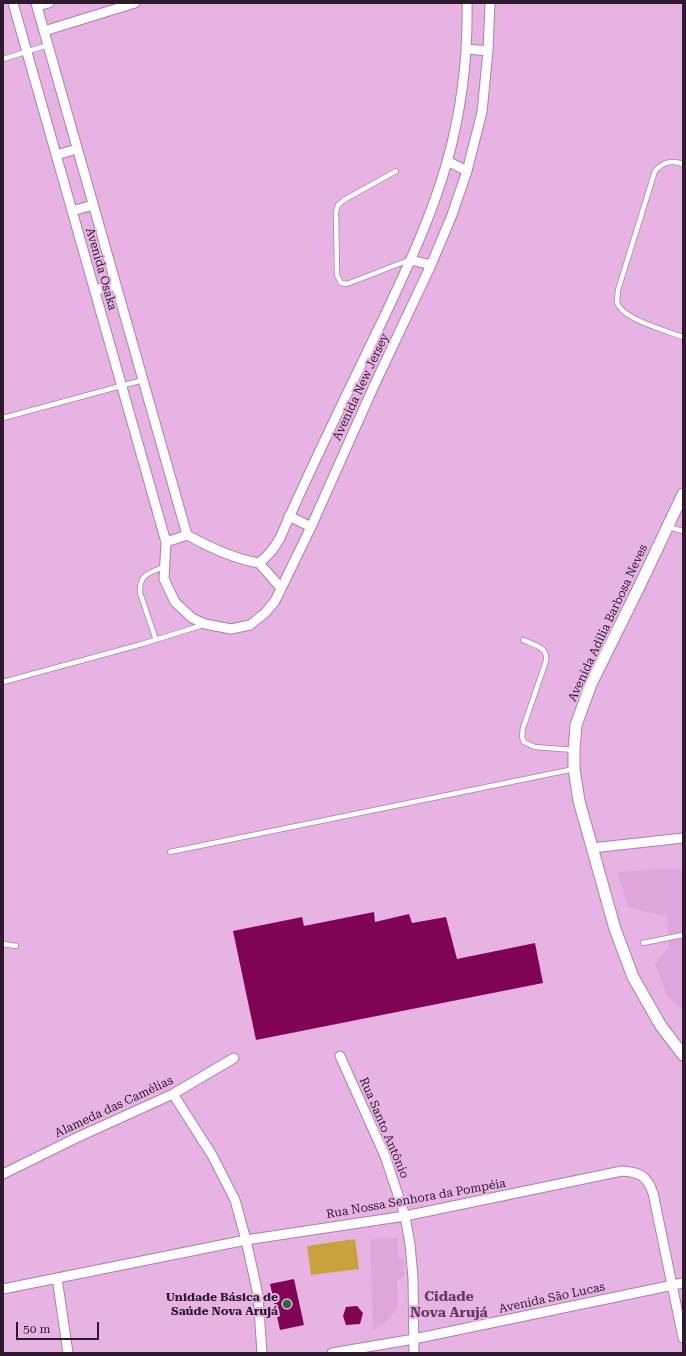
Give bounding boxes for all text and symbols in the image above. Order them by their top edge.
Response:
street label: Avenida Osaka [82,226,120,312]
street label: Avenida New Jersey [330,331,392,443]
street label: Avenida Adilia Barbosa Neves [565,542,651,704]
street label: Alameda das Camélias [53,1073,175,1141]
street label: Rua Santo Antônio [356,1075,412,1181]
street label: Rua Nossa Senhora da Pompéia [325,1176,507,1222]
street label: Avenida São Lucas [498,1280,606,1316]
district label: Cidade Nova Arujá [410,1289,488,1322]
place label: Unidade Básica de Saúde Nova Arujá [166,1290,278,1318]
marker: Unidade Básica de Saúde Nova Arujá [281,1298,293,1310]
scale bar [18,1314,101,1340]
text: 50 m [23,1322,50,1336]

